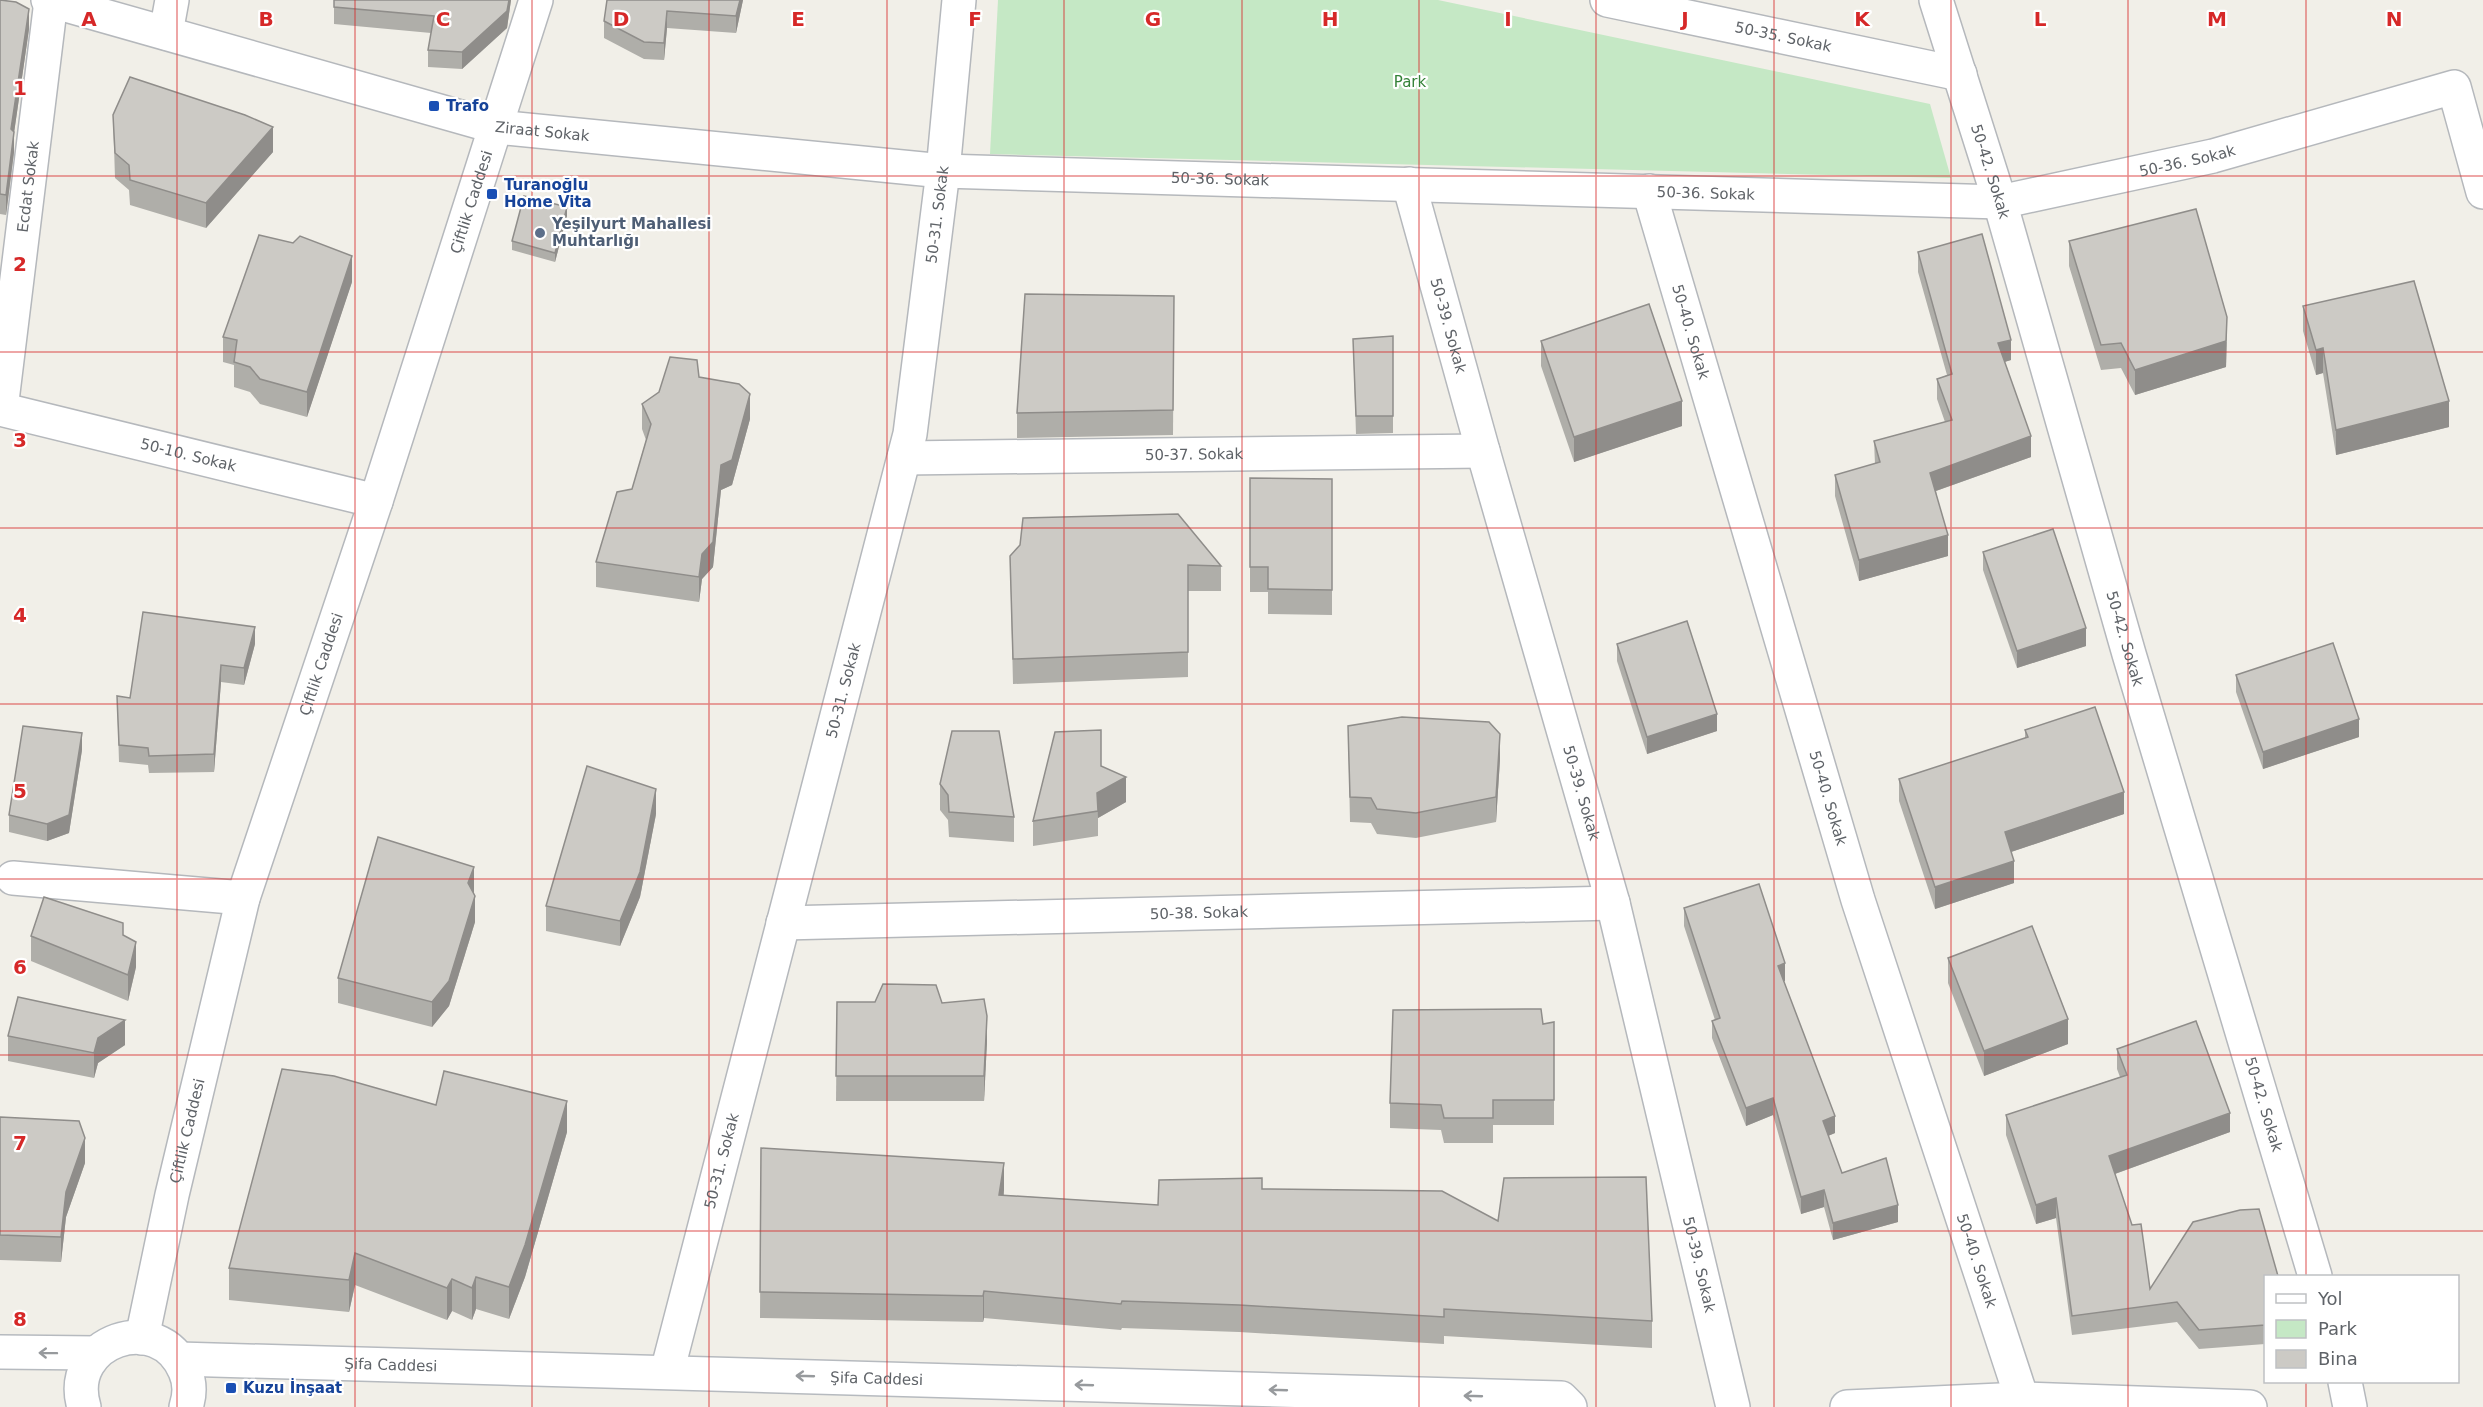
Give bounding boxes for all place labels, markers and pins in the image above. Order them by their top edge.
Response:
place label: Trafo [446,97,489,115]
marker: Trafo [427,99,441,113]
place label: Turanoğlu Home Vita [504,176,592,211]
marker: Turanoğlu Home Vita [485,187,499,201]
place label: Yeşilyurt Mahallesi Muhtarlığı [551,215,712,250]
marker: Yeşilyurt Mahallesi Muhtarlığı [533,226,547,240]
place label: Kuzu İnşaat [243,1378,342,1397]
marker: Kuzu İnşaat [224,1381,238,1395]

